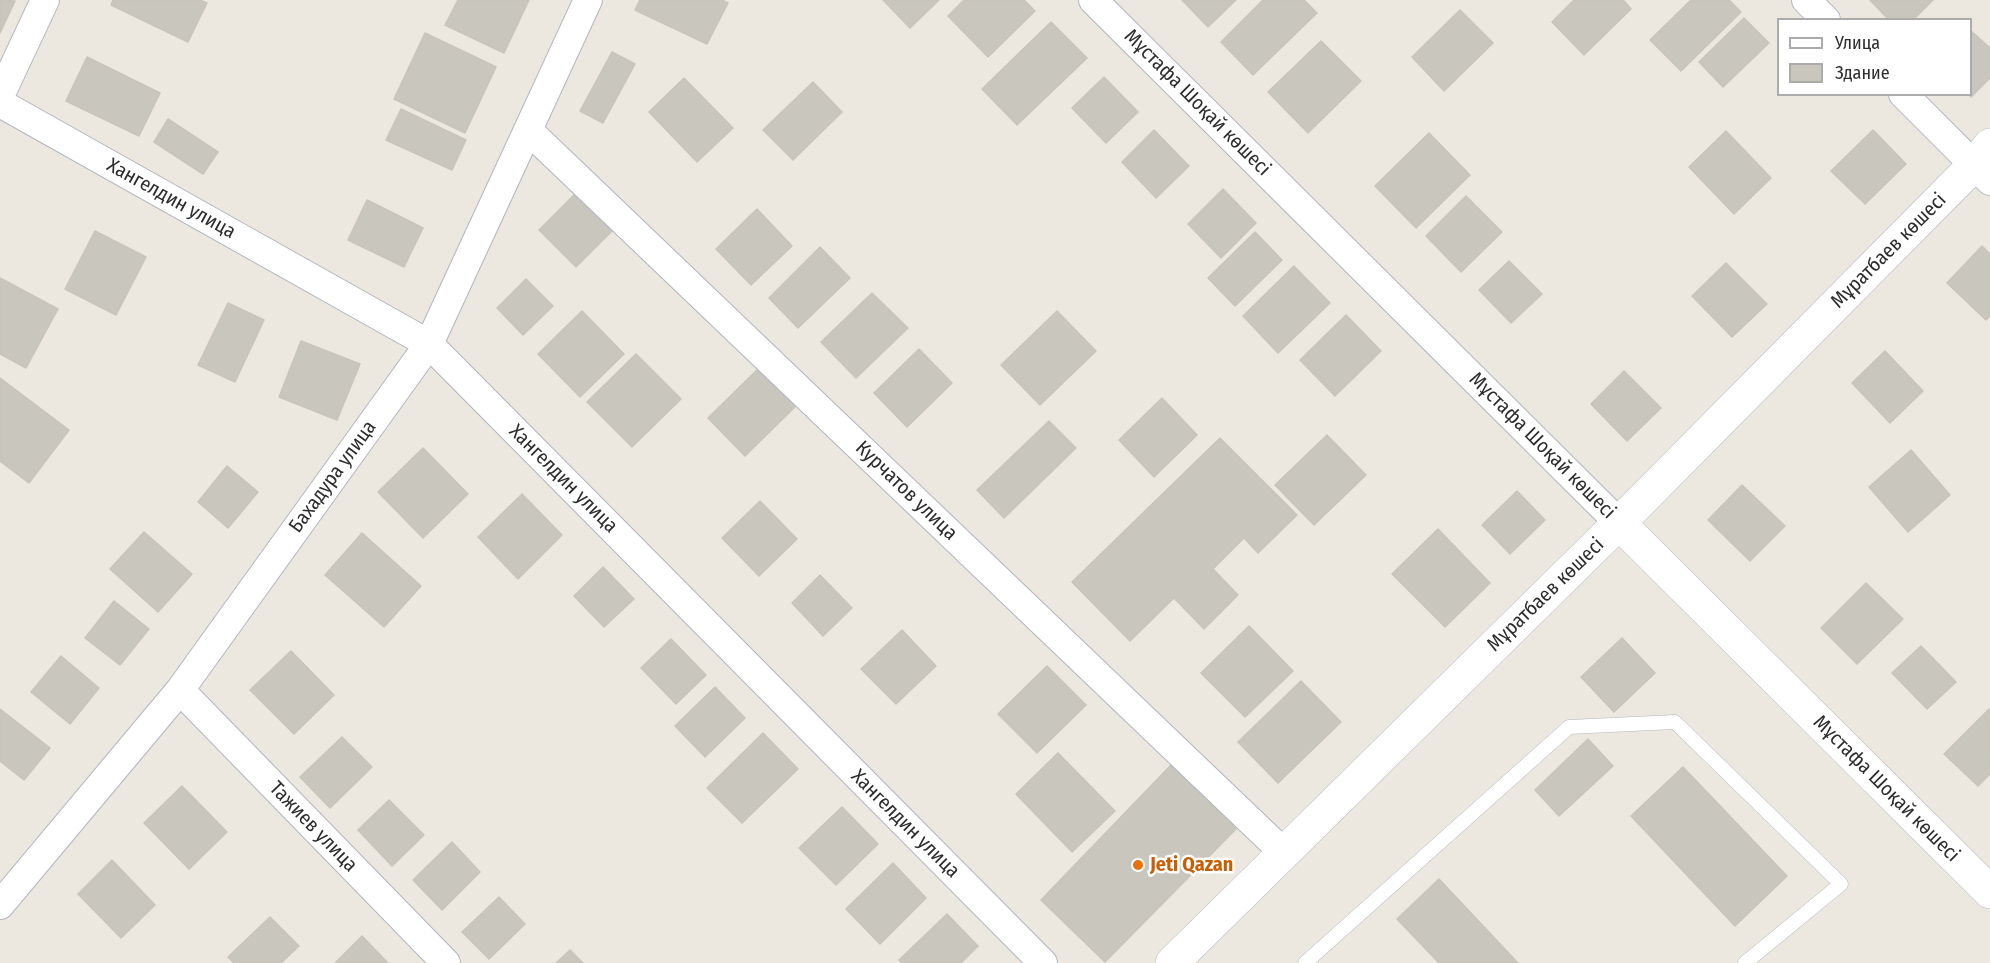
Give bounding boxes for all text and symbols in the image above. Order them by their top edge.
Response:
legend [1777,18,1972,96]
street label: Мұстафа Шоқай көшесі [1119,25,1275,181]
text: Улица [1835,32,1880,54]
text: Здание [1835,62,1890,84]
street label: Хангелдин улица [102,154,240,244]
street label: Мұратбаев көшесі [1826,188,1952,314]
street label: Мұстафа Шоқай көшесі [1464,368,1620,524]
street label: Бахадура улица [284,416,382,538]
street label: Хангелдин улица [504,420,622,538]
street label: Курчатов улица [850,436,962,546]
street label: Мұратбаев көшесі [1483,533,1609,657]
street label: Мұстафа Шоқай көшесі [1808,711,1964,867]
street label: Хангелдин улица [846,765,964,883]
street label: Тажиев улица [264,777,362,877]
place label: Jeti Qazan [1150,853,1233,877]
marker: Jeti Qazan [1131,858,1145,872]

